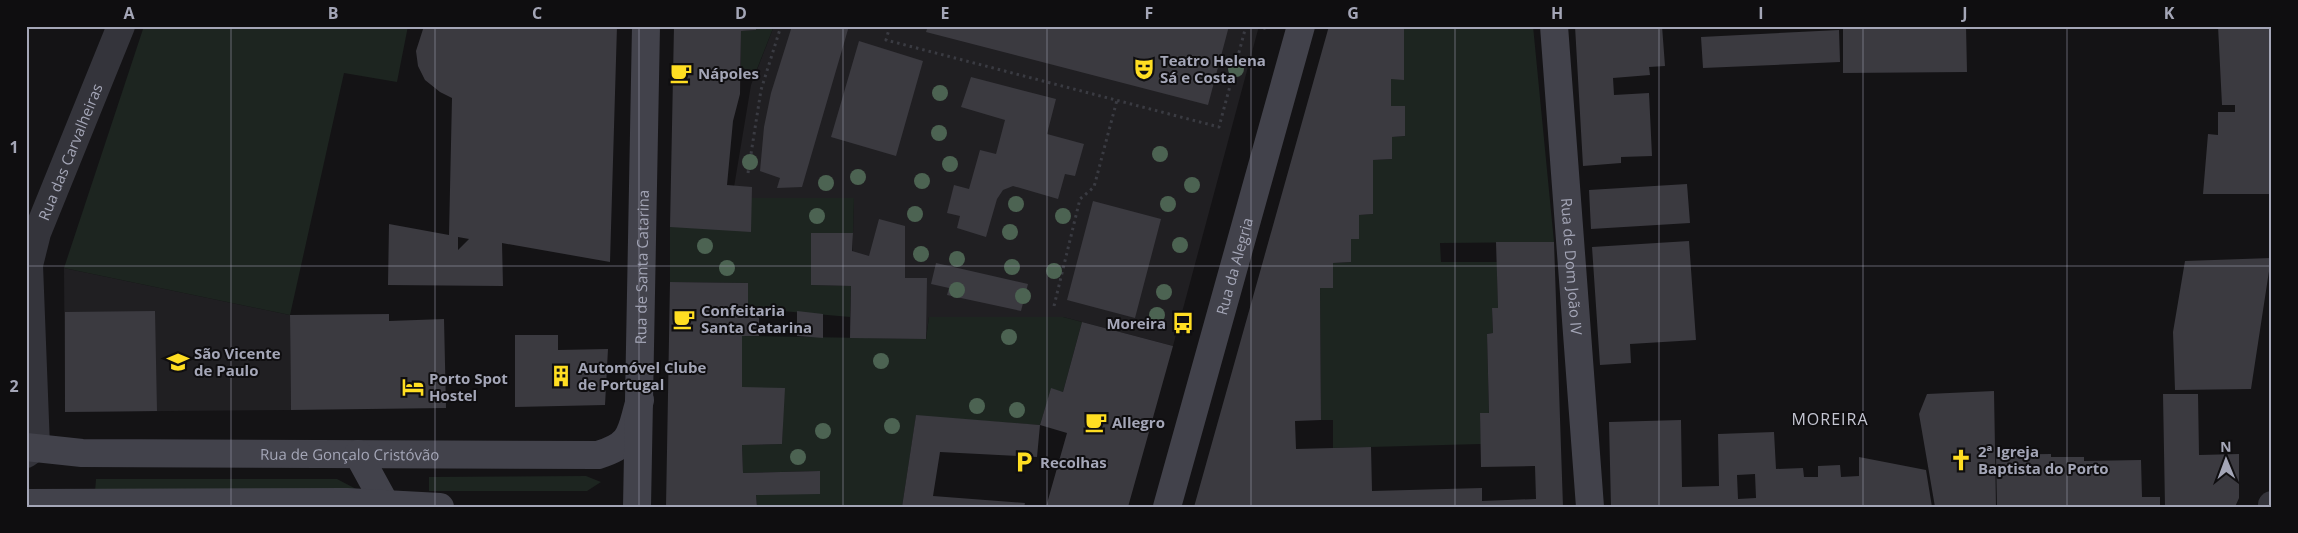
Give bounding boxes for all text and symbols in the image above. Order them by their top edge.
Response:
text: A [123,2,135,24]
text: B [328,2,338,24]
text: C [532,2,542,24]
text: D [735,2,747,24]
text: E [941,2,950,24]
text: F [1145,2,1153,24]
text: G [1347,2,1359,24]
text: H [1551,2,1563,24]
text: I [1758,2,1764,24]
text: J [1960,2,1968,24]
text: K [2164,2,2175,24]
place label: Teatro Helena Sá e Costa [1160,50,1266,87]
theatre icon: Teatro Helena Sá e Costa [1131,56,1157,82]
cafe icon: Nápoles [668,60,694,86]
place label: Nápoles [698,63,759,83]
street label: Rua das Carvalheiras [33,80,107,223]
text: 1 [9,136,19,158]
street label: Rua de Santa Catarina [630,190,653,345]
street label: Rua de Dom João IV [1557,197,1587,336]
street label: Rua da Alegria [1211,215,1257,317]
place label: Confeitaria Santa Catarina [701,300,812,337]
cafe icon: Confeitaria Santa Catarina [671,306,697,332]
bus stop icon: Moreira [1170,310,1196,336]
place label: Moreira [1106,313,1166,333]
place label: São Vicente de Paulo [194,343,281,380]
school or university icon: São Vicente de Paulo [165,349,191,375]
place label: Automóvel Clube de Portugal [578,357,706,394]
building icon: Automóvel Clube de Portugal [548,363,574,389]
place label: Porto Spot Hostel [429,368,508,405]
hotel icon: Porto Spot Hostel [400,374,426,400]
text: 2 [9,375,19,397]
district label: MOREIRA [1791,408,1869,430]
cafe icon: Allegro [1083,409,1109,435]
place label: Allegro [1112,412,1165,432]
north arrow [2200,436,2250,486]
text: N [2220,437,2232,456]
place label: 2ª Igreja Baptista do Porto [1978,441,2109,478]
street label: Rua de Gonçalo Cristóvão [260,444,439,464]
church icon: 2ª Igreja Baptista do Porto [1948,447,1974,473]
parking icon: Recolhas [1011,449,1037,475]
place label: Recolhas [1040,452,1107,472]

